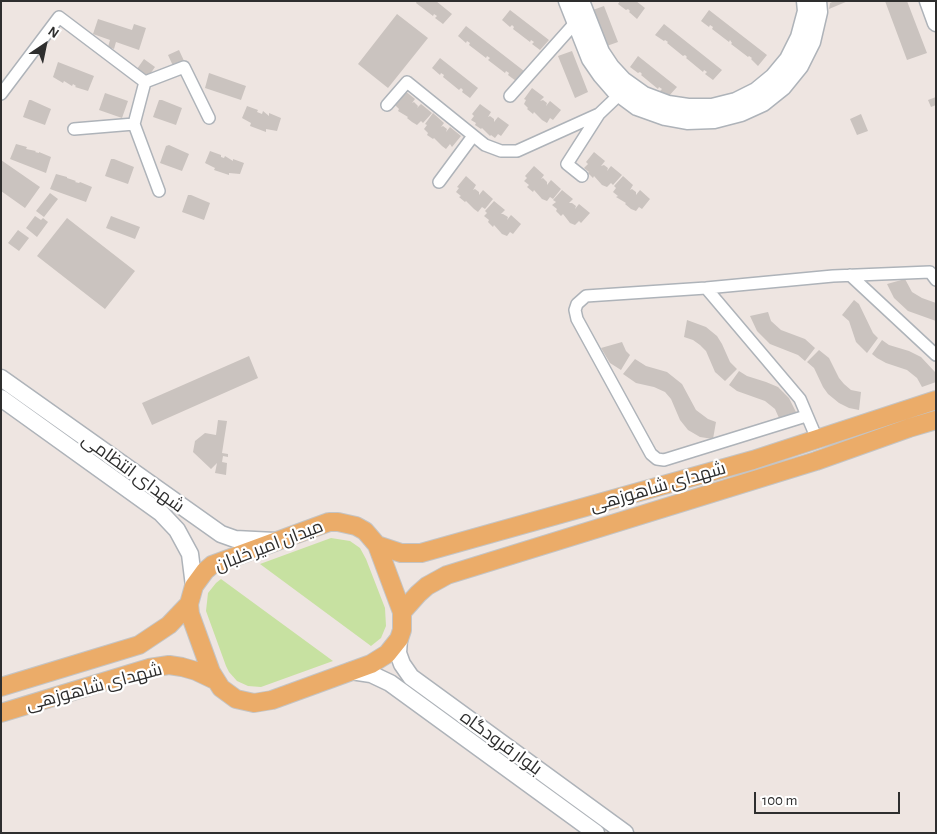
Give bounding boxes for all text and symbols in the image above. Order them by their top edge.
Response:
north arrow [20,20,70,70]
text: N [45,24,61,41]
street label: شهدای انتظامی [77,429,189,517]
street label: شهدای شاهوزهی [588,457,728,517]
street label: میدان امیر خلبان [212,515,326,577]
street label: شهدای شاهوزهی [23,658,165,716]
street label: بلوار فرودگاه [456,706,546,780]
scale bar [757,782,903,814]
text: 100 m [762,793,797,808]

